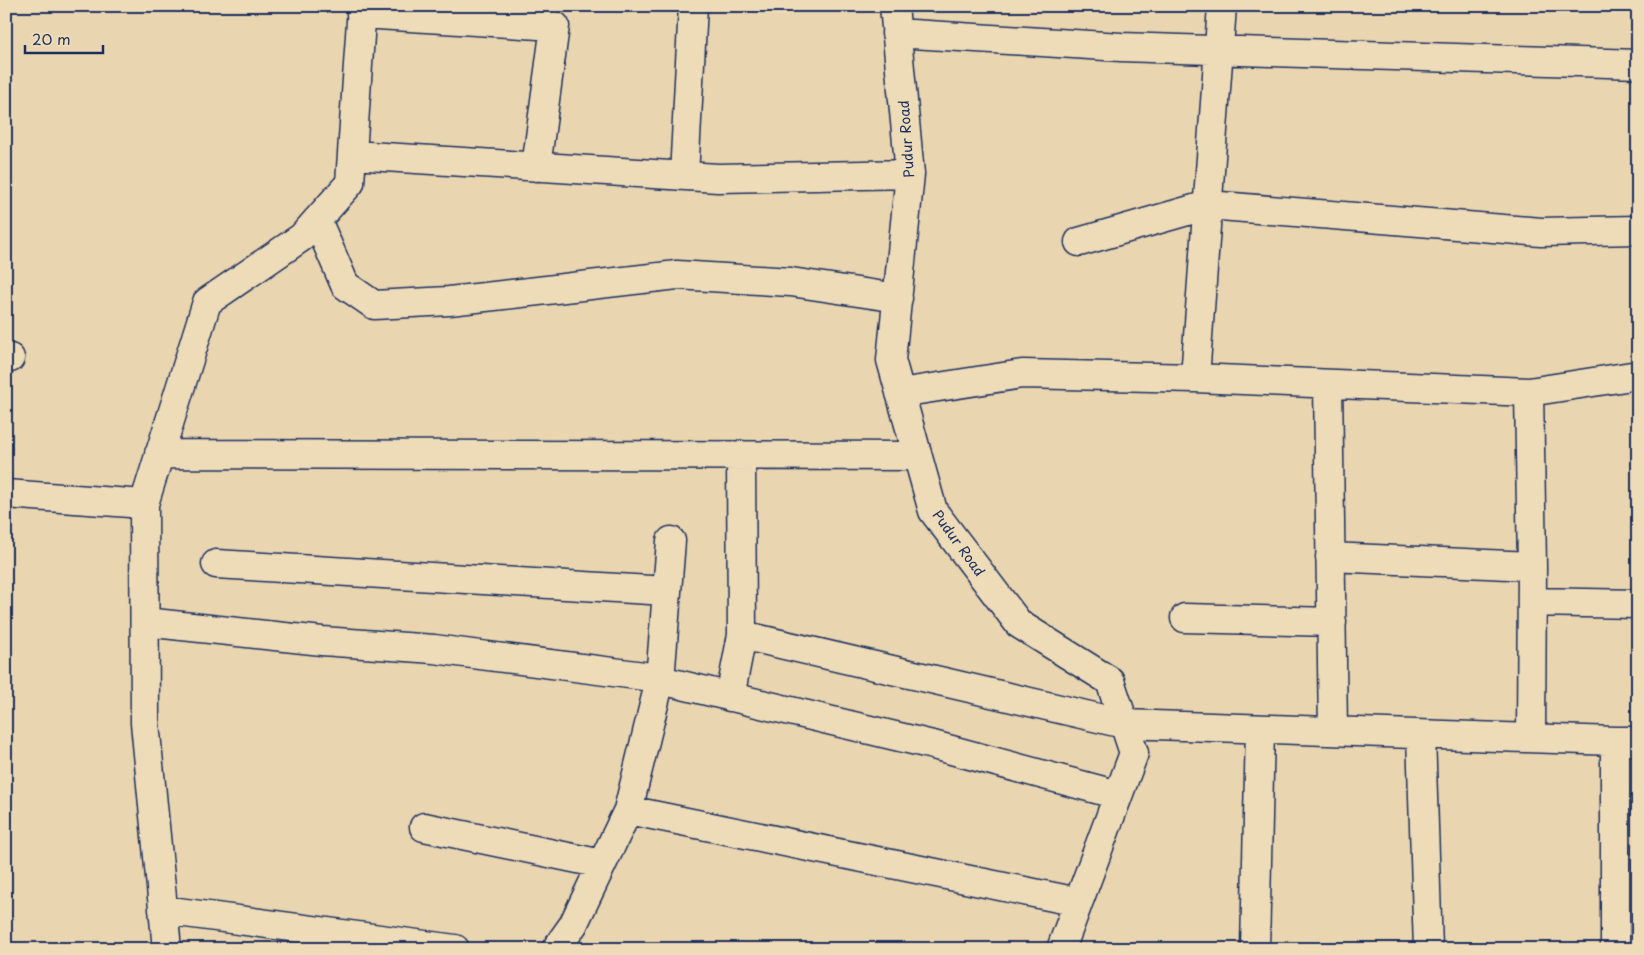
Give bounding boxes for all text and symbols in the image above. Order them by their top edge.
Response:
scale bar [25,22,102,54]
text: 20 m [32,27,71,50]
street label: Pudur Road [893,99,919,179]
street label: Pudur Road [928,505,990,581]

